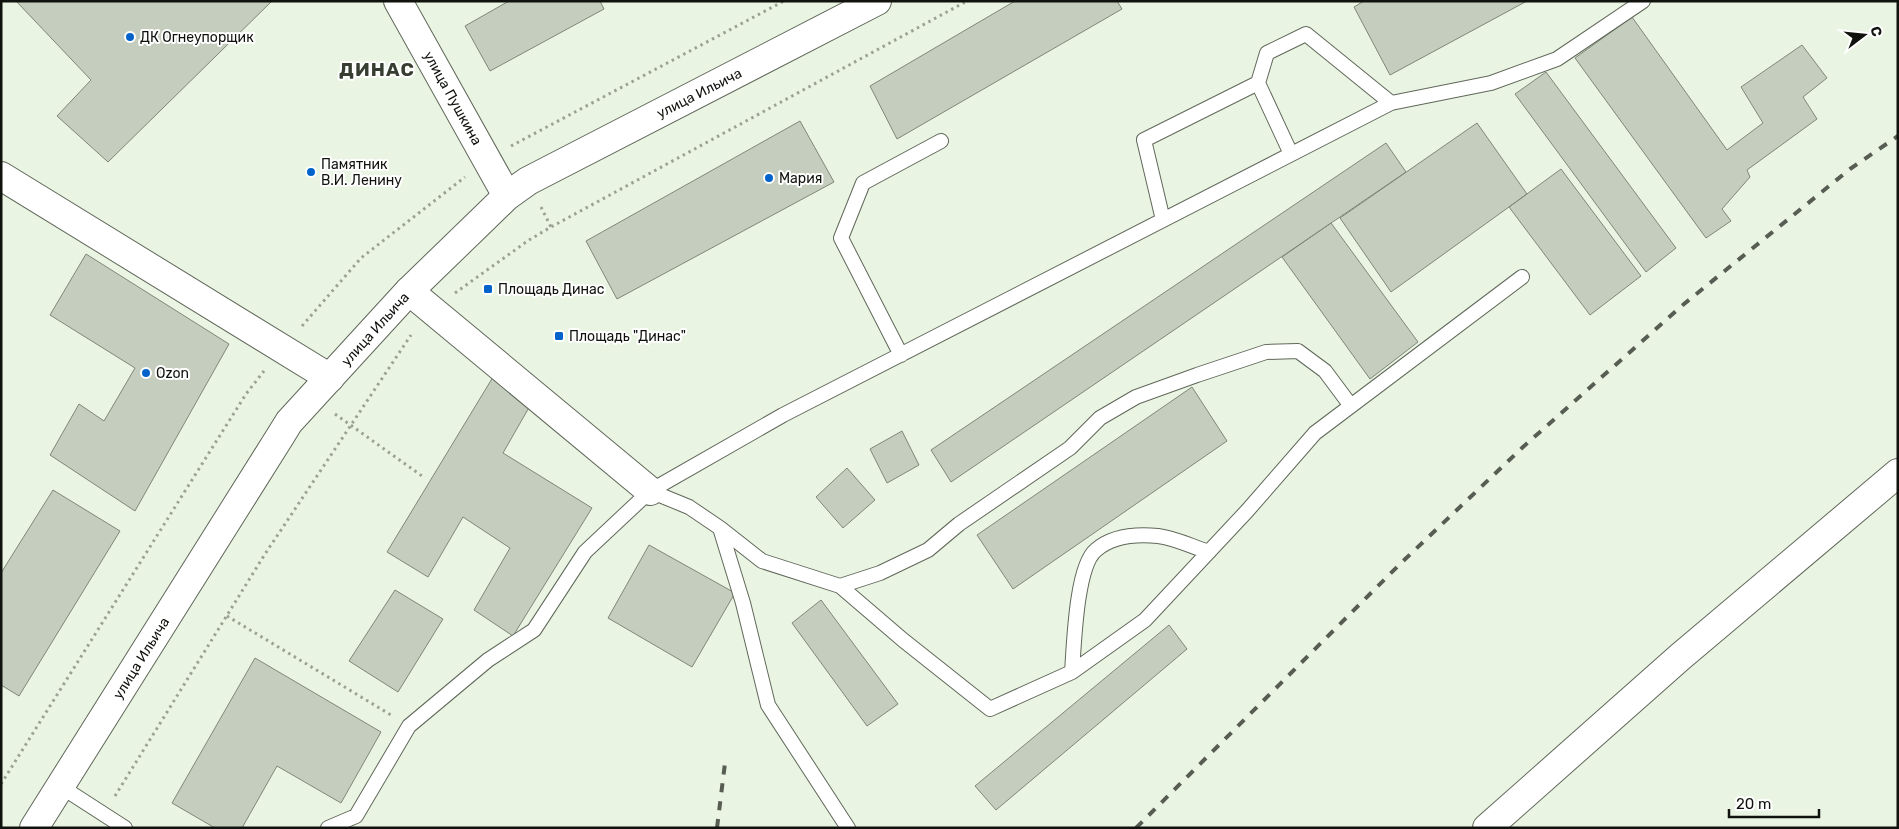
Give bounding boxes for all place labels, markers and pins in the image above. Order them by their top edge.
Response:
place label: ДК Огнеупорщик [140,29,254,46]
marker: ДК Огнеупорщик [124,31,136,43]
place label: Памятник В.И. Ленину [321,156,402,189]
marker: Памятник В.И. Ленину [305,166,317,178]
place label: Мария [779,170,822,187]
marker: Мария [763,172,775,184]
place label: Площадь Динас [498,281,605,298]
marker: Площадь Динас [482,283,494,295]
place label: Площадь "Динас" [569,328,686,345]
marker: Площадь "Динас" [553,330,565,342]
place label: Ozon [156,365,189,382]
marker: Ozon [140,367,152,379]

